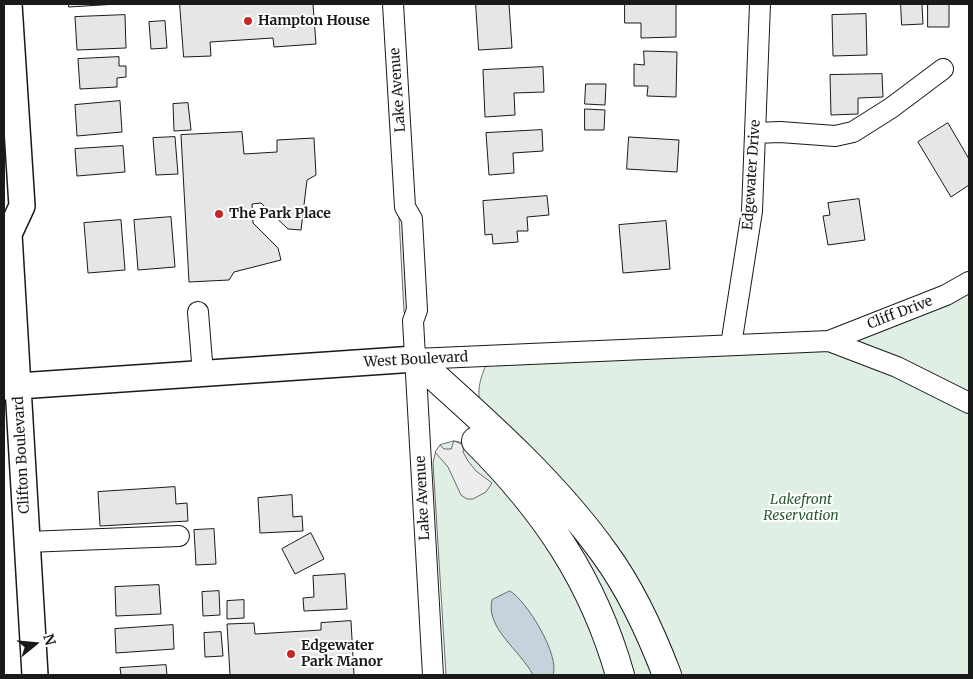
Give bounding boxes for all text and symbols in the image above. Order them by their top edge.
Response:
place label: Hampton House [258,13,370,29]
marker: Hampton House [242,15,254,27]
street label: Lake Avenue [387,47,409,133]
street label: Edgewater Drive [740,119,764,231]
place label: The Park Place [229,206,331,222]
marker: The Park Place [213,208,225,220]
street label: Cliff Drive [865,293,935,333]
street label: West Boulevard [363,349,469,371]
street label: Clifton Boulevard [11,396,33,514]
street label: Lake Avenue [412,455,434,541]
park label: Lakefront Reservation [763,492,839,524]
north arrow [10,619,60,669]
text: N [39,632,60,648]
place label: Edgewater Park Manor [301,638,383,670]
marker: Edgewater Park Manor [285,648,297,660]

